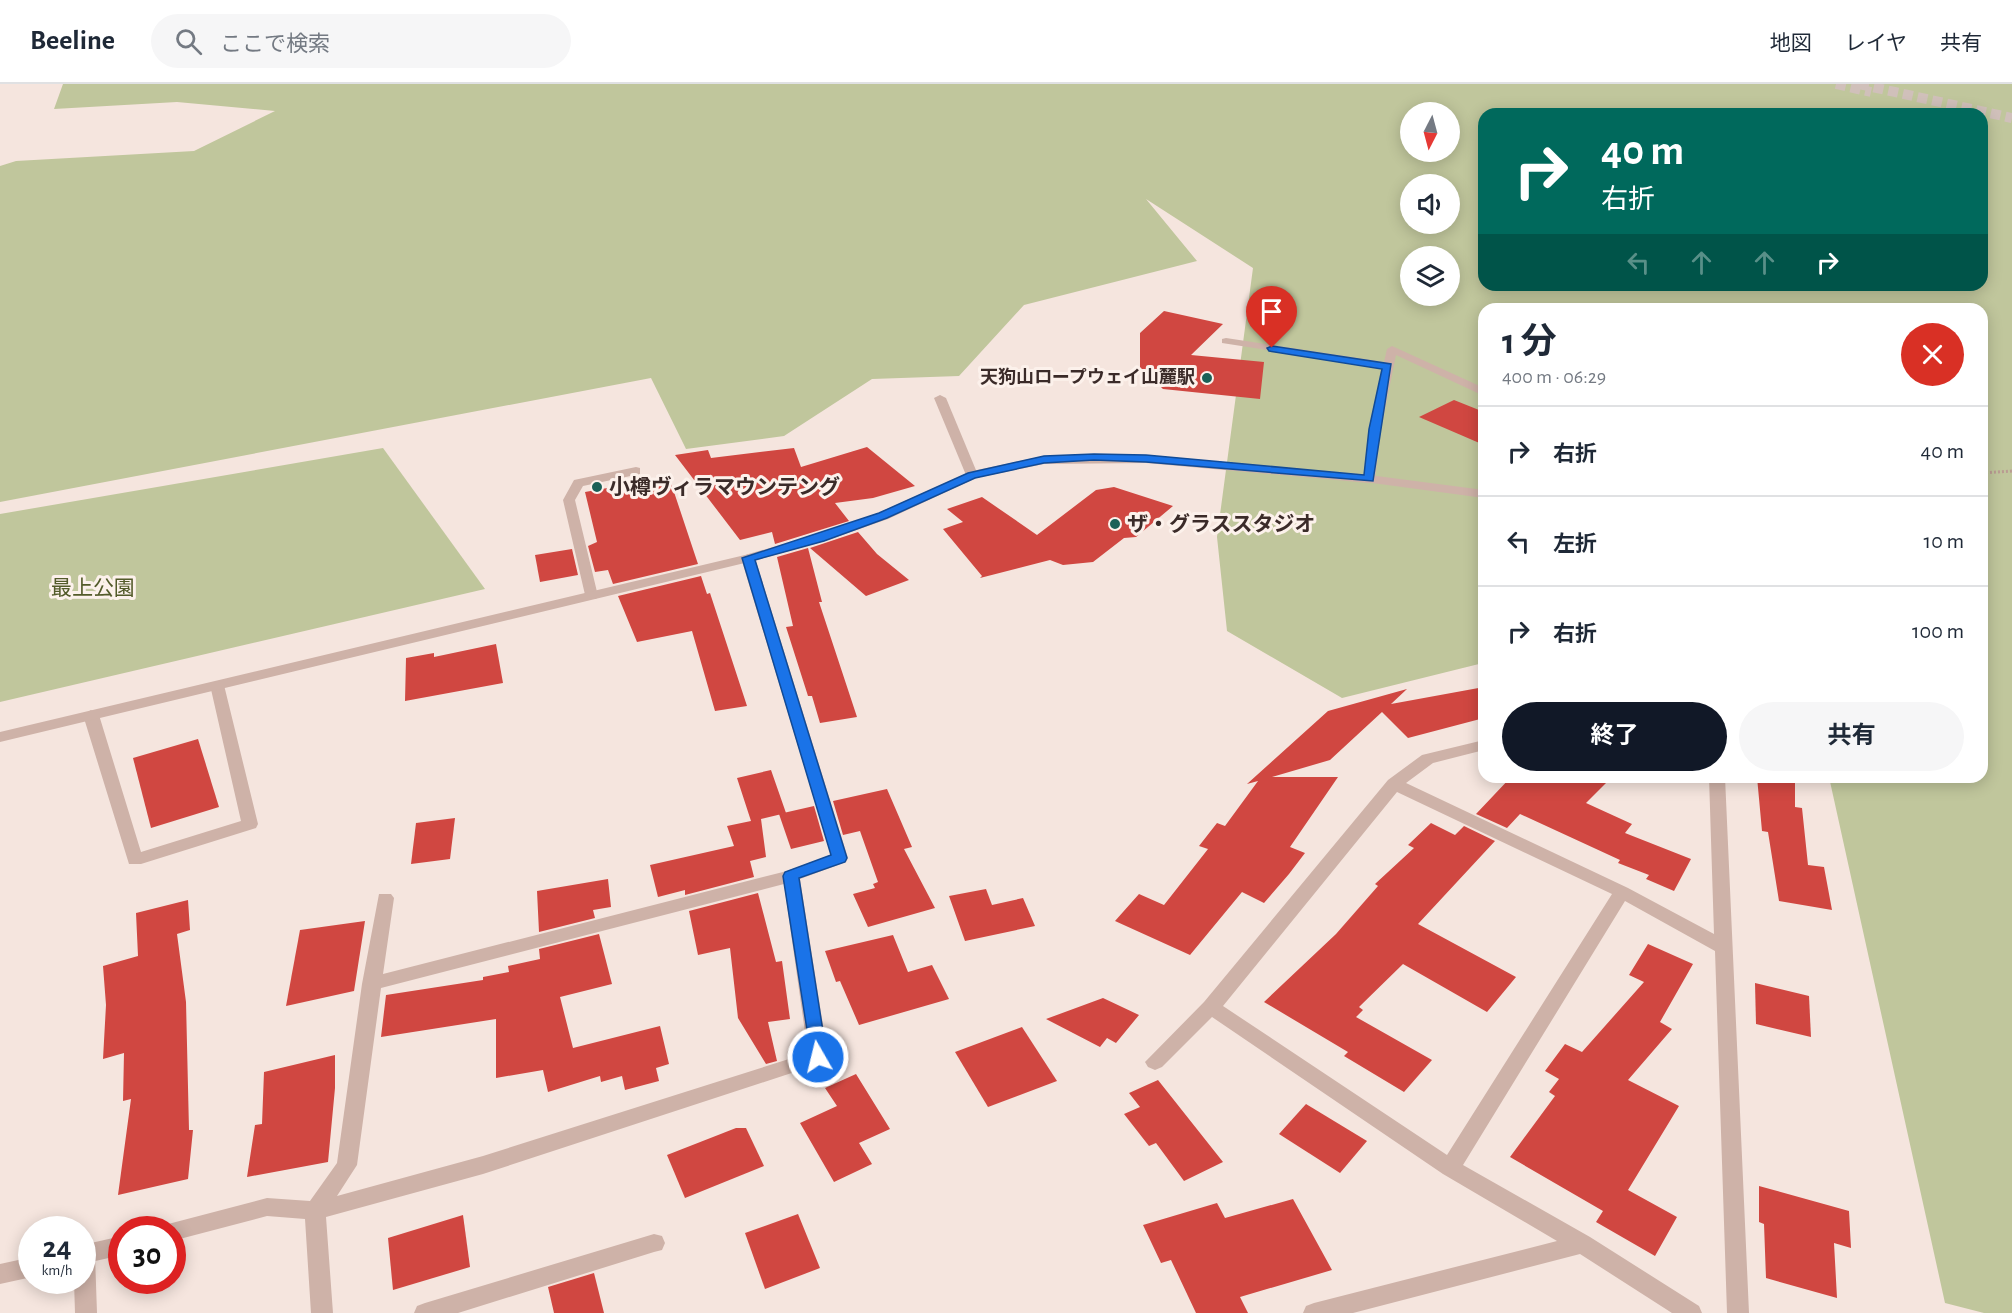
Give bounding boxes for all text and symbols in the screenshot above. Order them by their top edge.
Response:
search box [151,14,571,68]
icon: search [172,25,205,58]
text: Beeline [30,27,115,55]
text: ここで検索 [220,33,330,55]
text: 地図 [1770,33,1812,54]
text: レイヤ [1845,33,1907,54]
text: 共有 [1940,33,1982,54]
north arrow [1400,102,1460,162]
map controls [1400,102,1460,306]
text: 40 m [1601,130,1684,172]
icon: right [1502,132,1580,210]
button: sound [1400,174,1460,234]
text: 右折 [1601,186,1655,213]
button: layers [1400,246,1460,306]
icon: left [1622,246,1655,279]
icon: ahead [1685,246,1718,279]
icon: ahead [1748,246,1781,279]
icon: right [1811,246,1844,279]
pin [1246,286,1297,348]
icon: arrive [1255,295,1288,328]
button: close [1901,323,1964,386]
text: 1 分 [1502,324,1556,360]
place label: 天狗山ロープウェイ山麓駅 [980,367,1195,387]
text: 400 m · 06:29 [1502,367,1606,387]
marker: 天狗山ロープウェイ山麓駅 [1200,371,1214,385]
icon: right [1502,435,1535,468]
text: 40 m [1921,440,1964,462]
text: 右折 [1553,443,1597,465]
place label: 小樽ヴィラマウンテング [609,475,840,498]
marker: 小樽ヴィラマウンテング [590,480,604,494]
place label: ザ・グラススタジオ [1127,513,1316,535]
marker: ザ・グラススタジオ [1108,517,1122,531]
icon: left [1502,525,1535,558]
text: 10 m [1924,530,1964,552]
text: 左折 [1553,533,1597,555]
park label: 最上公園 [51,577,135,599]
icon: right [1502,615,1535,648]
text: 100 m [1912,620,1964,642]
text: 右折 [1553,623,1597,645]
button: 終了 [1502,702,1727,771]
button: 共有 [1739,702,1964,771]
position arrow [786,1025,850,1089]
speed limit sign: 30 [108,1216,186,1294]
text: 24 [42,1233,72,1263]
text: km/h [42,1263,72,1278]

